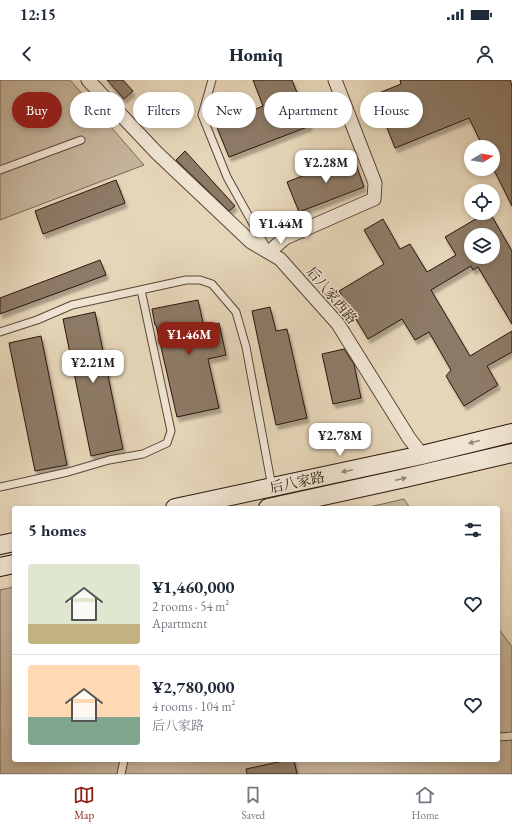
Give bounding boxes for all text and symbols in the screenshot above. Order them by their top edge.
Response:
text: 12:15 [20,5,56,24]
icon: back [16,43,38,65]
text: Homiq [229,43,283,66]
icon: person [474,43,496,65]
chip: Buy [12,92,62,128]
chip: Rent [70,92,125,128]
chip: Filters [133,92,194,128]
chip: New [202,92,256,128]
chip: Apartment [264,92,352,128]
chip: House [360,92,423,128]
north arrow [464,140,500,176]
map controls [464,140,500,264]
pin: ¥2.28M [293,150,359,184]
text: ¥2.28M [304,154,348,171]
button: locate [464,184,500,220]
pin: ¥1.44M [248,211,314,245]
text: ¥1.44M [259,215,303,232]
button: layers [464,228,500,264]
street label: 后八家西路 [303,262,361,328]
pin: ¥1.46M [156,322,222,356]
text: ¥1.46M [167,326,211,343]
pin: ¥2.21M [60,350,126,384]
text: ¥2.21M [71,354,115,371]
pin: ¥2.78M [307,423,373,457]
text: ¥2.78M [318,427,362,444]
one-way arrow [468,439,480,445]
street label: 后八家路 [268,467,326,497]
one-way arrow [341,468,354,474]
one-way arrow [395,475,408,481]
text: 5 homes [28,519,86,541]
icon: filters [462,519,484,541]
text: ¥1,460,000 [152,576,234,598]
icon: home [60,580,108,628]
icon: heart [462,593,484,615]
text: 2 rooms · 54 m² [152,598,229,615]
text: Apartment [152,615,207,632]
text: ¥2,780,000 [152,676,234,698]
icon: home [60,681,108,729]
icon: heart [462,694,484,716]
text: 4 rooms · 104 m² [152,698,236,715]
text: 后八家路 [152,717,204,734]
tab: Map [73,784,95,822]
tab: Saved [242,784,265,822]
tab: Home [412,784,439,822]

